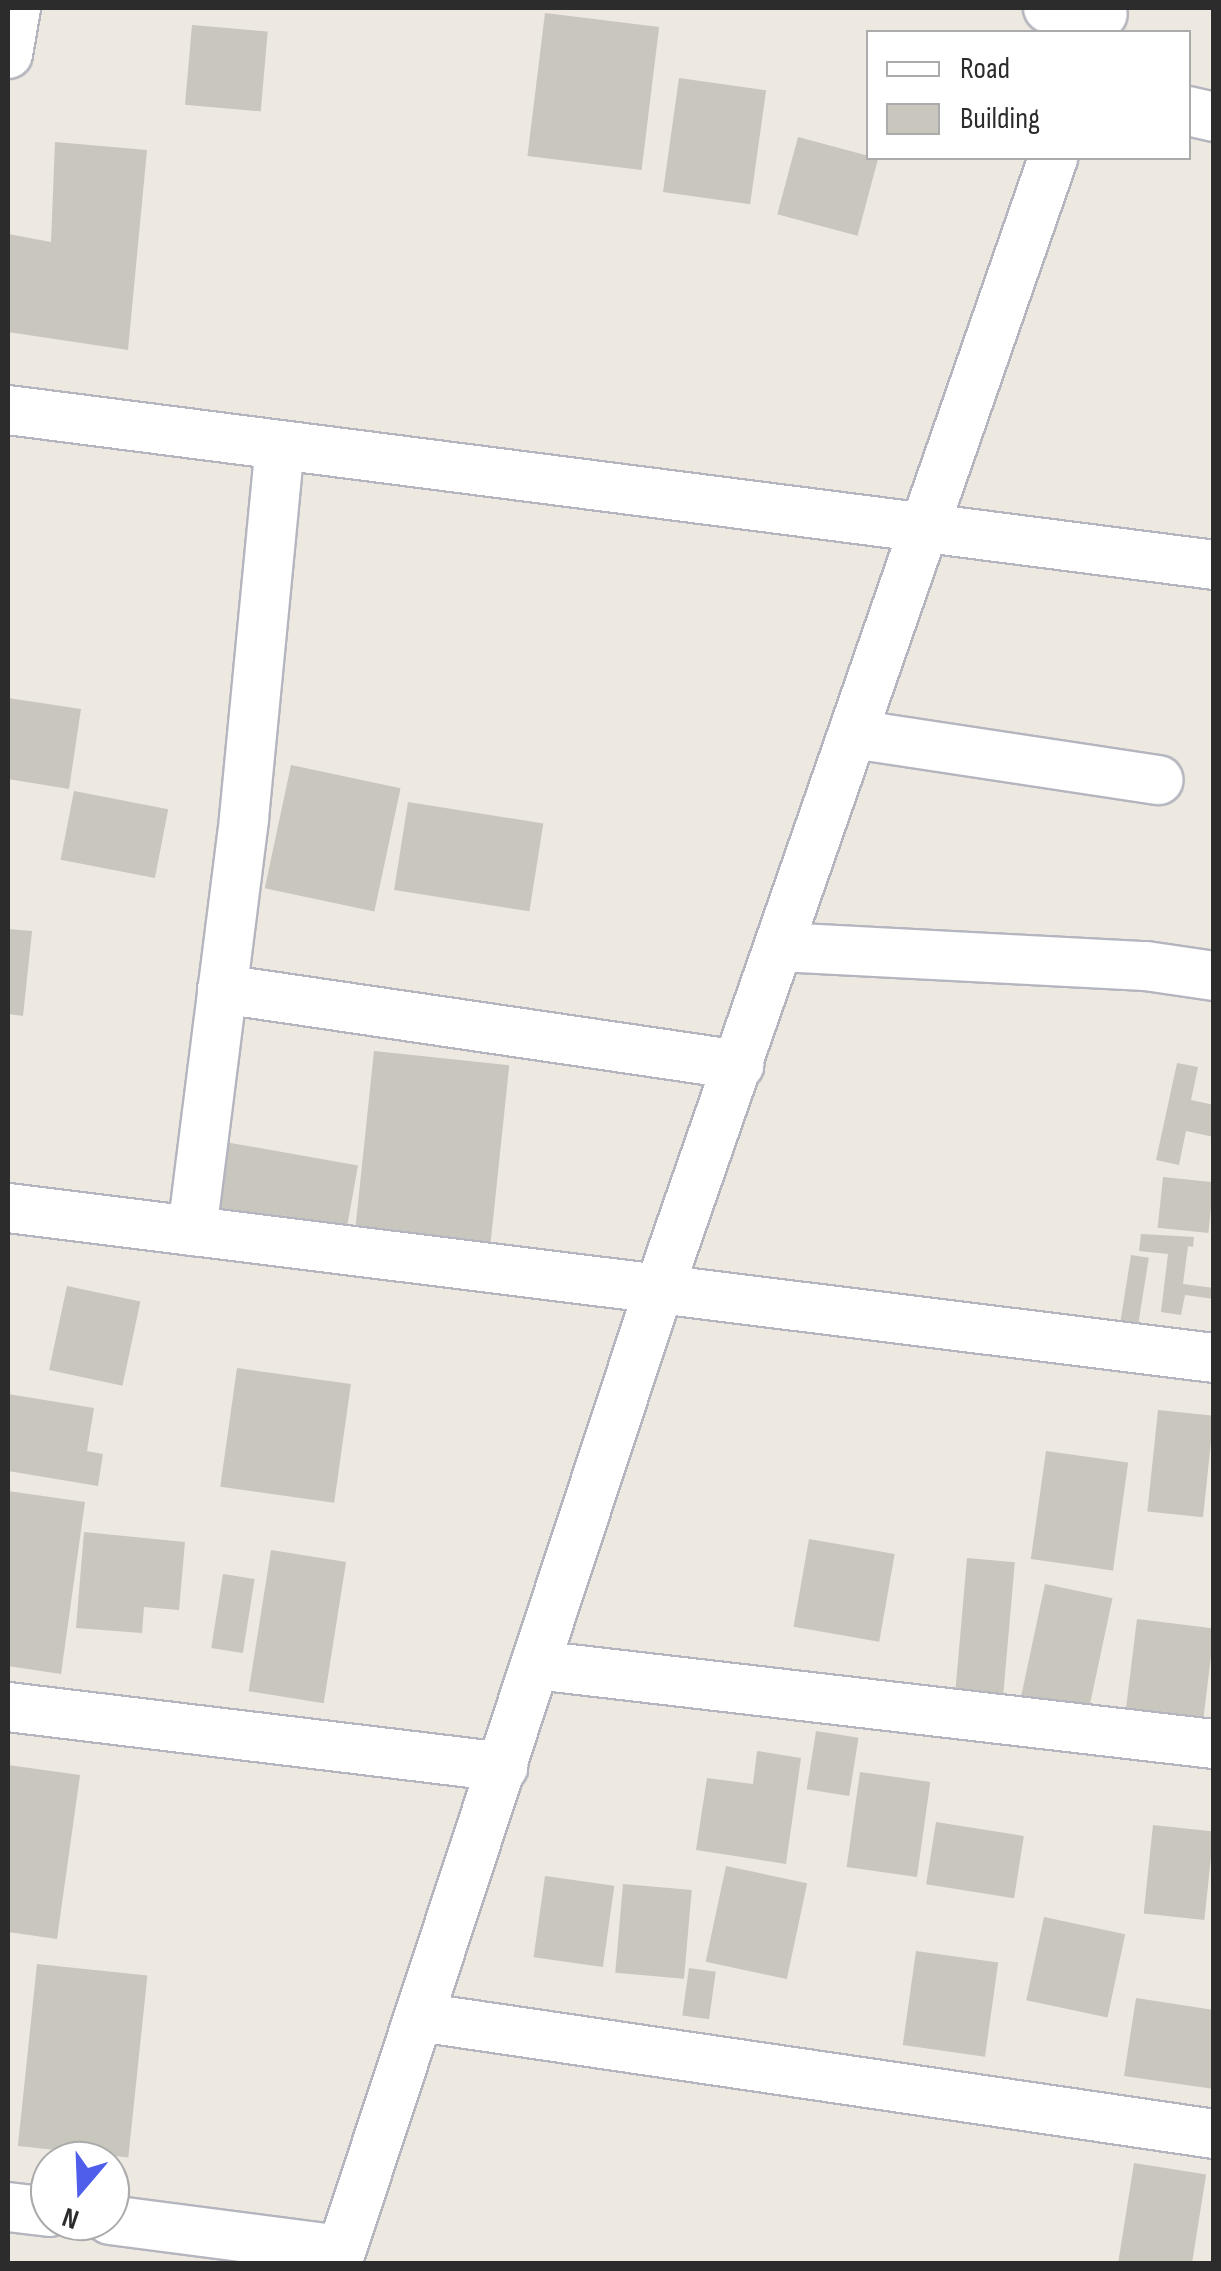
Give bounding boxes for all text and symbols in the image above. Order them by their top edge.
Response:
legend [866,30,1191,160]
text: Road [960,51,1010,87]
text: Building [960,101,1040,137]
north arrow [30,2141,130,2241]
text: N [58,2200,83,2236]

